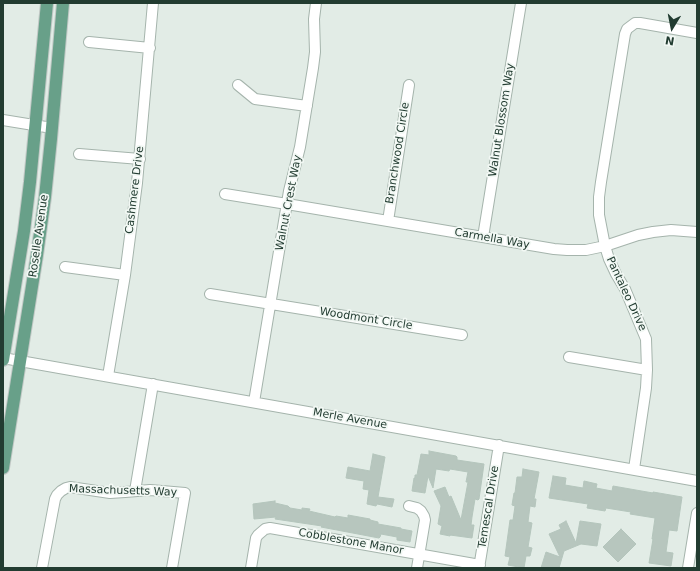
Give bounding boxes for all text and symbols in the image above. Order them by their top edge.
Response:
north arrow [652,8,692,48]
text: N [664,33,675,48]
street label: Walnut Blossom Way [486,62,518,178]
street label: Branchwood Circle [383,101,413,205]
street label: Cashmere Drive [123,145,147,235]
street label: Walnut Crest Way [273,154,305,252]
street label: Roselle Avenue [27,194,51,278]
street label: Carmella Way [453,226,531,252]
street label: Pantaleo Drive [603,255,649,333]
street label: Woodmont Circle [319,305,413,333]
street label: Merle Avenue [312,406,388,432]
street label: Temescal Drive [476,465,502,549]
street label: Massachusetts Way [69,483,177,499]
street label: Cobblestone Manor [297,526,405,558]

